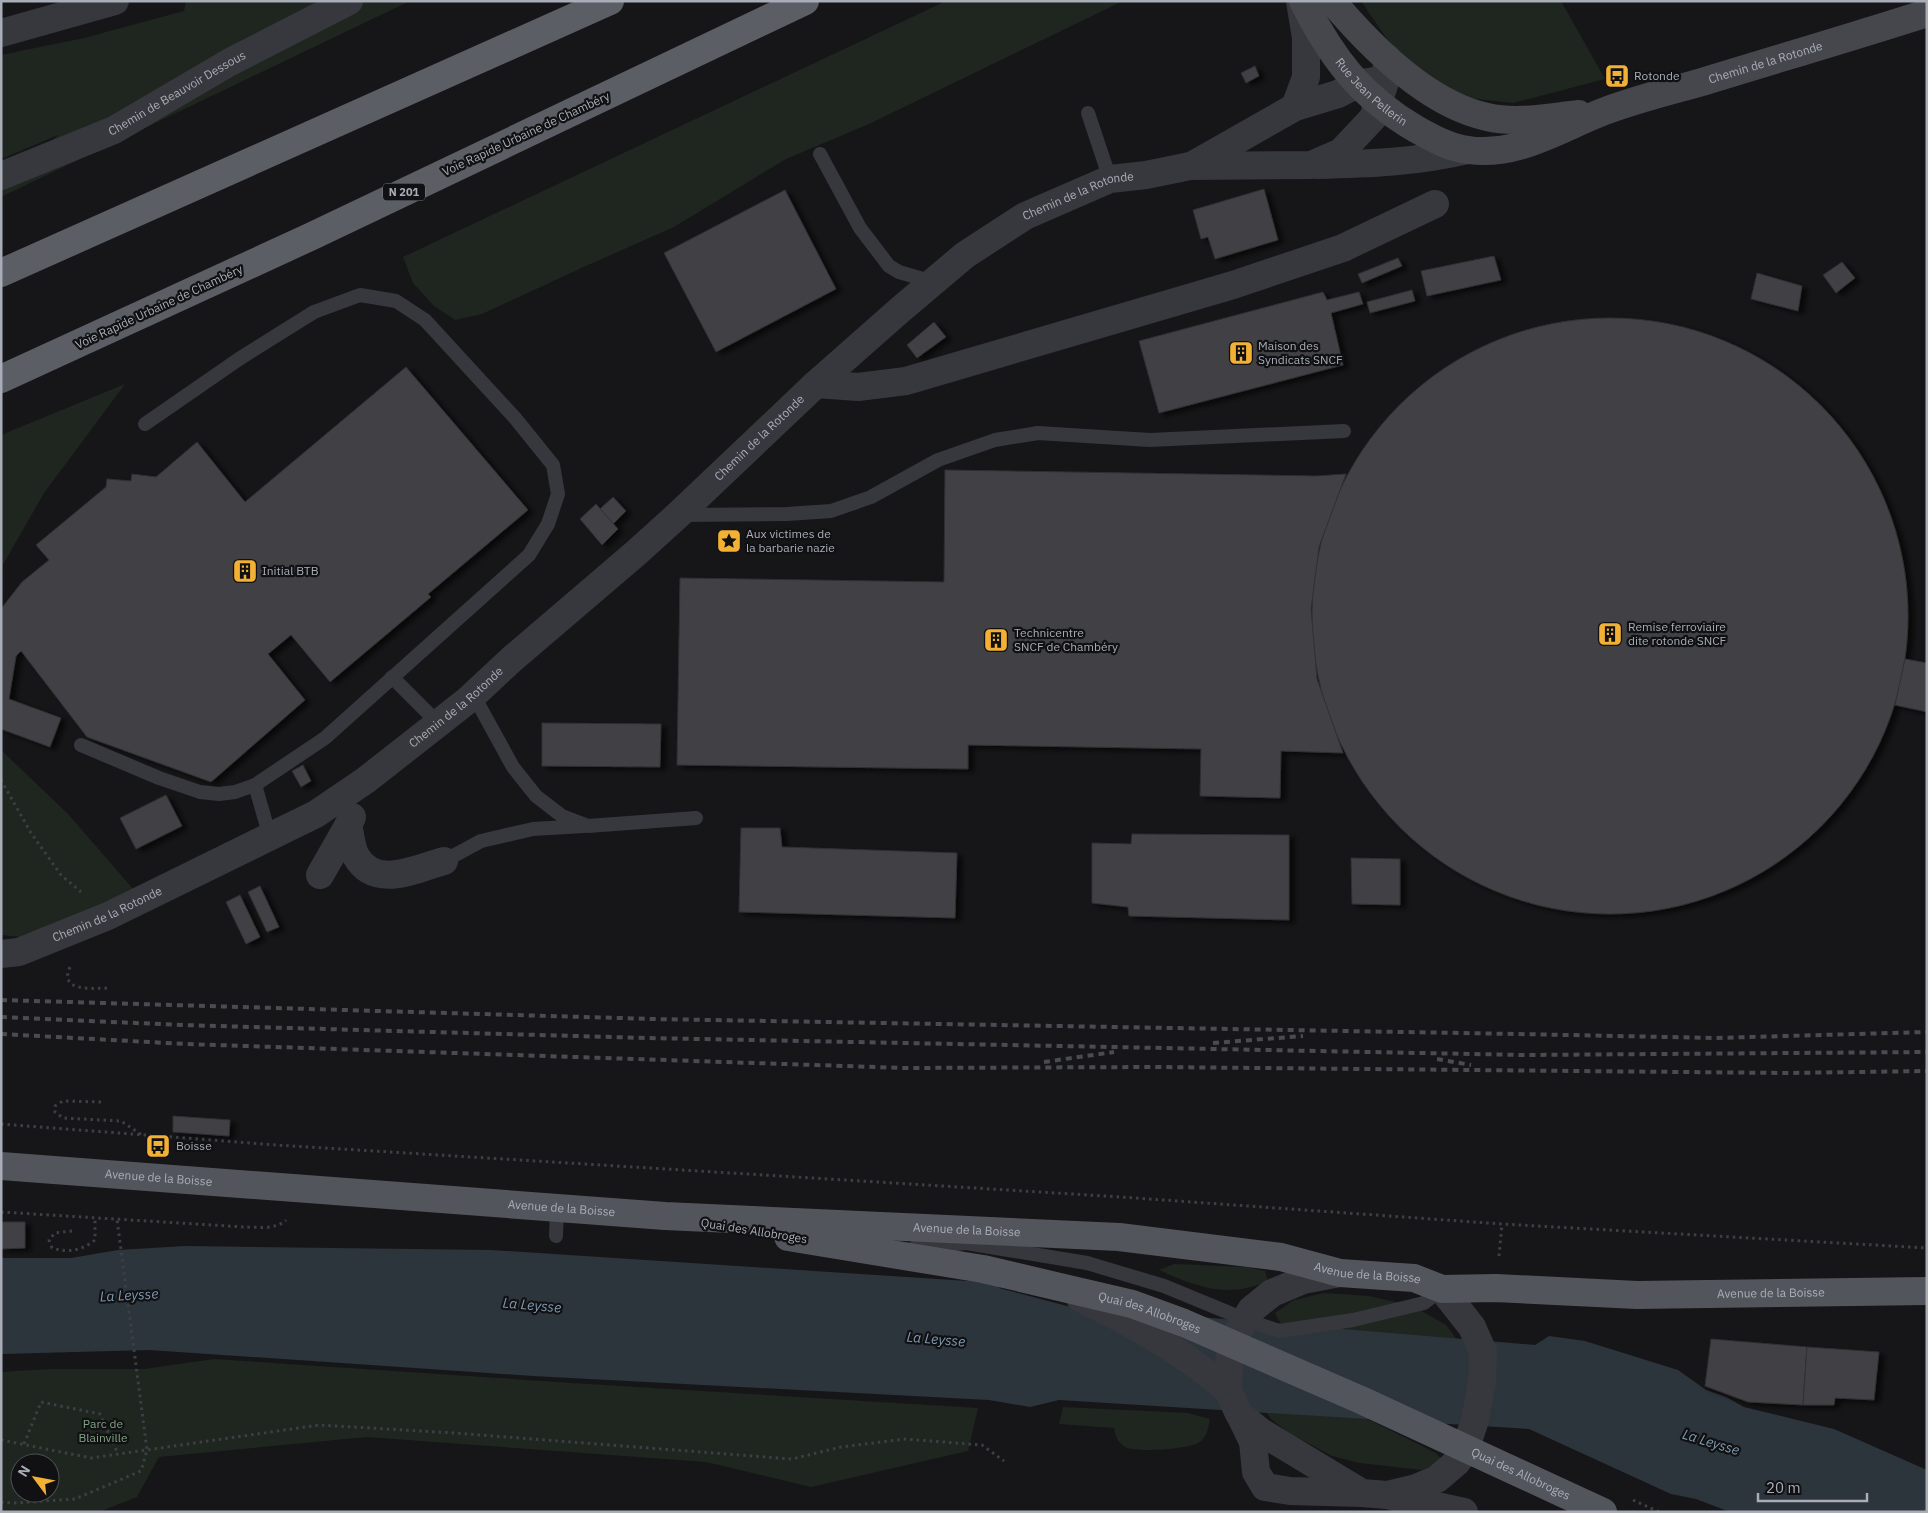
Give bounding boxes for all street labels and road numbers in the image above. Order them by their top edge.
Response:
street label: Chemin de la Rotonde [1706,38,1825,87]
street label: Chemin de Beauvoir Dessous [106,47,248,138]
street label: Rue Jean Pellerin [1332,55,1410,129]
street label: Voie Rapide Urbaine de Chambéry [440,88,612,179]
street label: Chemin de la Rotonde [1020,168,1135,223]
road number: N 201 [383,183,425,200]
street label: Voie Rapide Urbaine de Chambéry [73,261,245,352]
street label: Chemin de la Rotonde [711,391,807,484]
street label: Chemin de la Rotonde [406,663,506,751]
street label: Chemin de la Rotonde [50,883,165,945]
street label: Avenue de la Boisse [104,1166,213,1189]
street label: Avenue de la Boisse [507,1196,616,1219]
street label: Quai des Allobroges [700,1215,808,1246]
street label: Avenue de la Boisse [913,1219,1021,1239]
street label: Avenue de la Boisse [1313,1258,1424,1287]
street label: Avenue de la Boisse [1717,1284,1825,1301]
street label: Quai des Allobroges [1097,1288,1204,1337]
street label: Quai des Allobroges [1469,1444,1573,1503]

